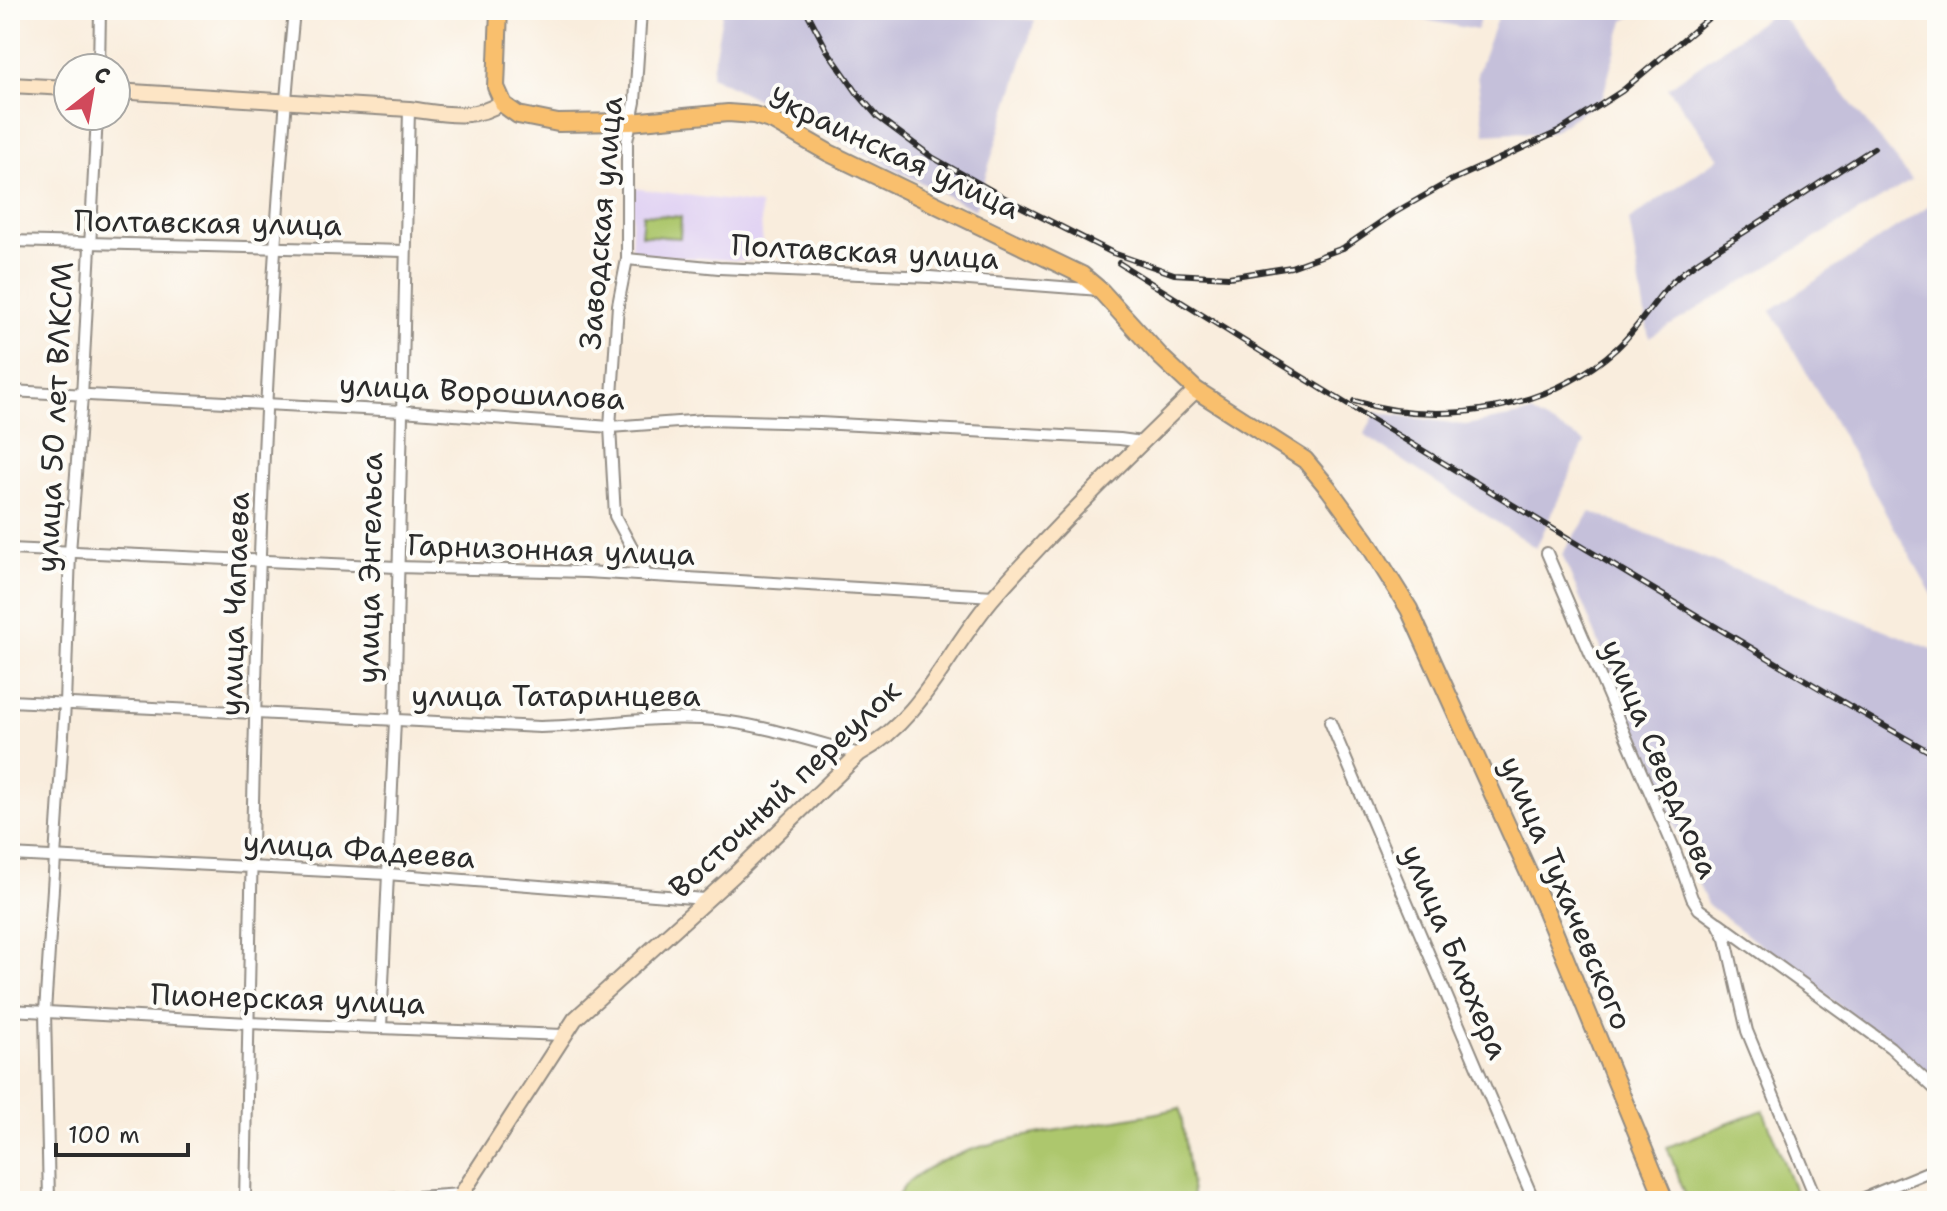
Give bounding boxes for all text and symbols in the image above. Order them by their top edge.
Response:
north arrow [52,52,132,132]
text: С [89,59,115,91]
street label: Украинская улица [762,76,1027,229]
street label: Заводская улица [569,94,632,351]
street label: Полтавская улица [74,200,343,245]
street label: Полтавская улица [730,224,1000,279]
street label: улица 50 лет ВЛКСМ [26,260,83,574]
street label: улица Ворошилова [338,364,626,419]
street label: улица Энгельса [347,452,392,684]
street label: улица Чапаева [210,491,259,717]
street label: Гарнизонная улица [406,524,696,575]
street label: улица Свердлова [1592,633,1729,885]
street label: Восточный переулок [660,670,909,907]
street label: улица Татаринцева [411,675,701,716]
street label: улица Тухачевского [1490,750,1643,1036]
street label: улица Фадеева [242,821,477,878]
street label: улица Блюхера [1392,838,1519,1066]
street label: Пионерская улица [150,973,426,1024]
scale bar [56,1107,188,1157]
text: 100 m [68,1119,140,1151]

